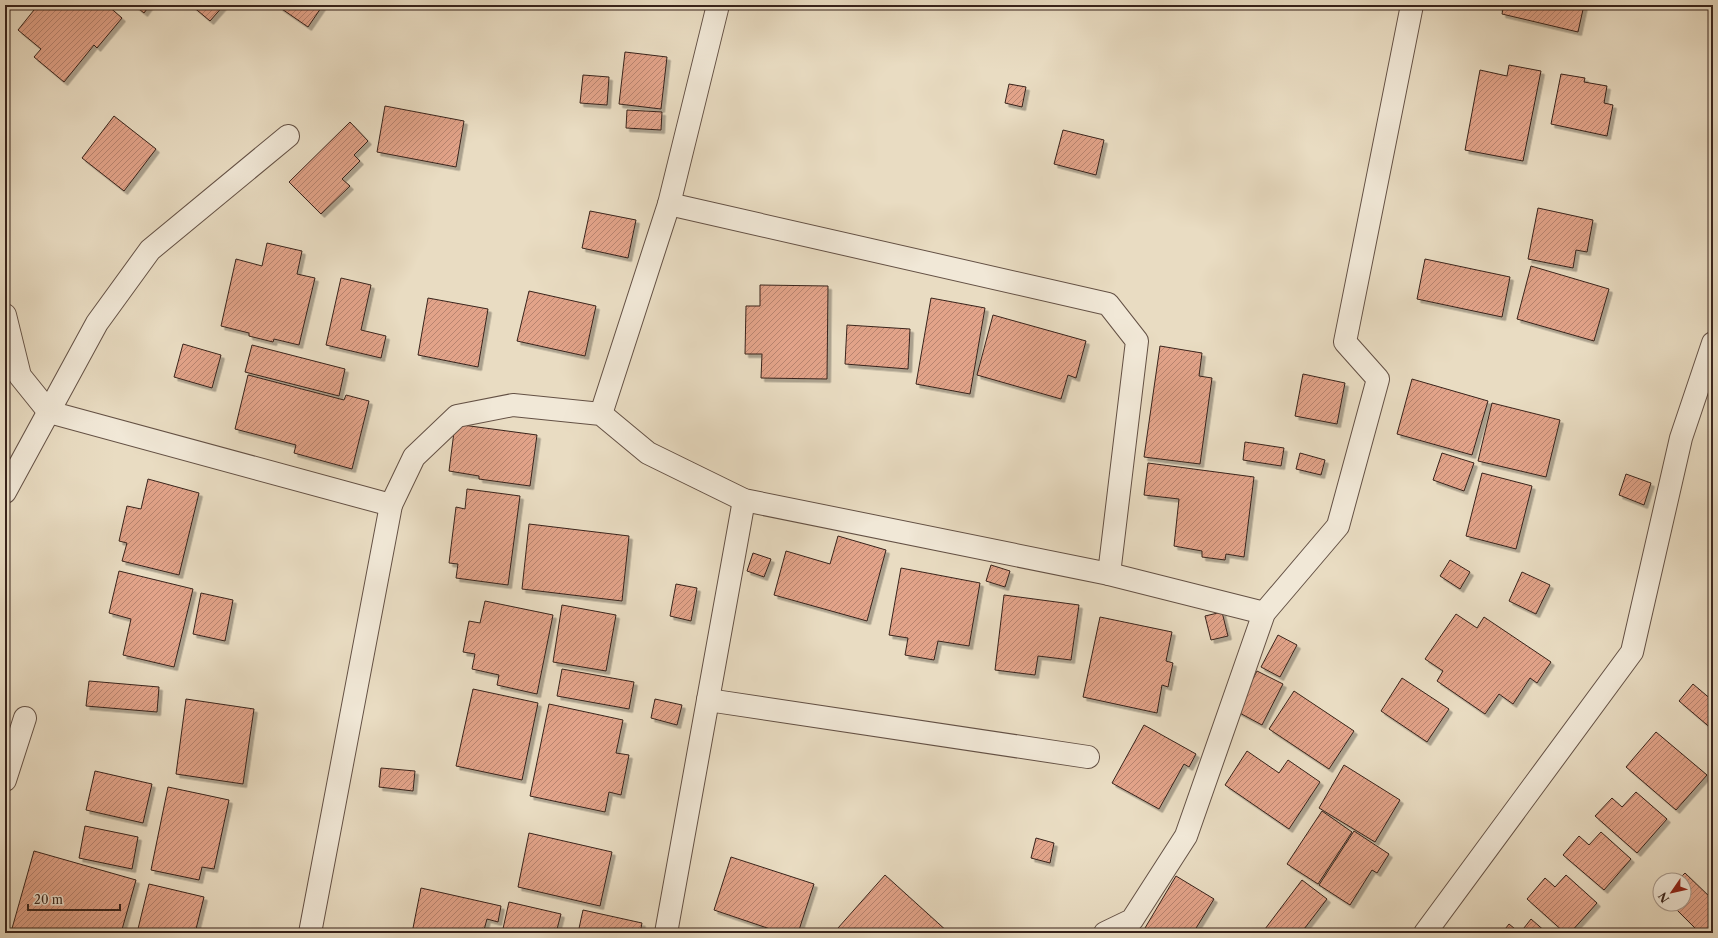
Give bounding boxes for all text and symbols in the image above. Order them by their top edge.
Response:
north arrow [1652,872,1692,912]
scale bar [28,886,120,912]
text: N [1655,889,1672,905]
text: 20 m [34,892,63,907]

